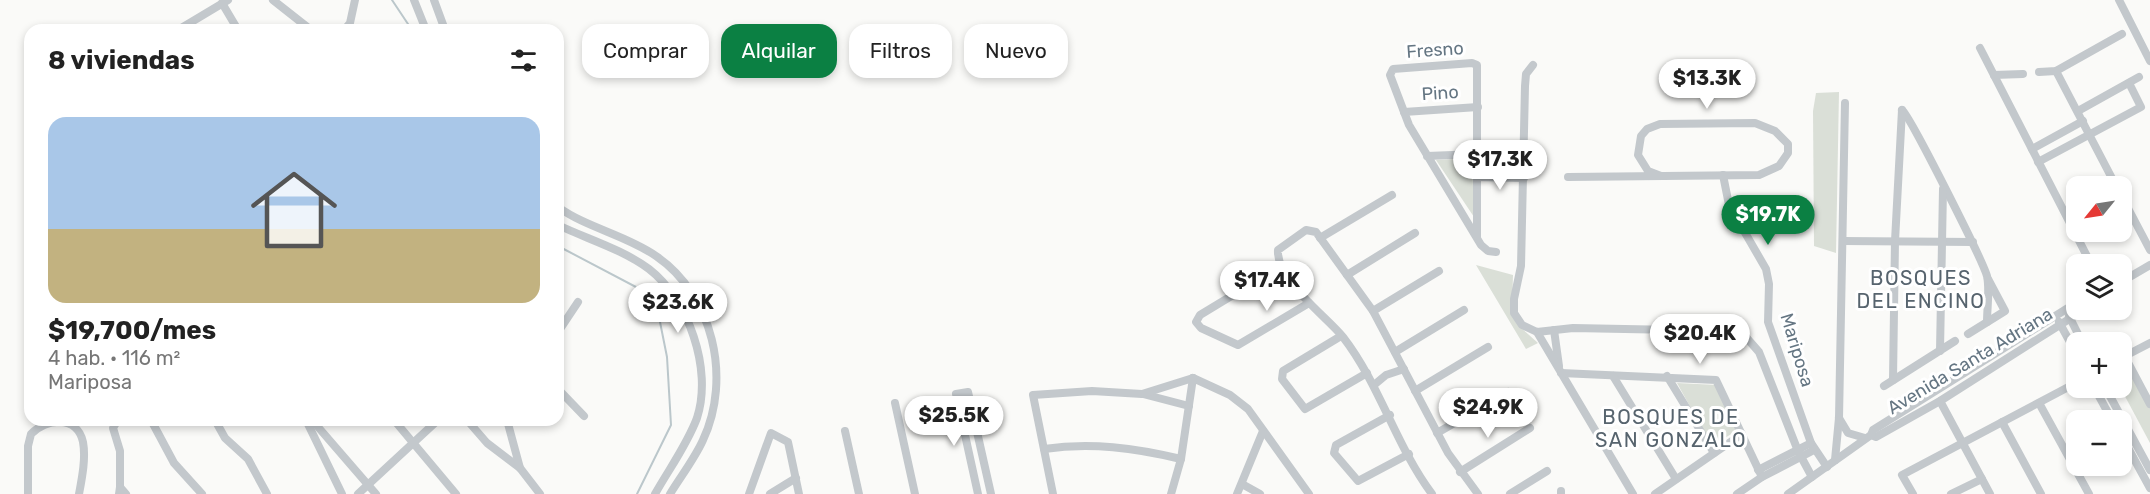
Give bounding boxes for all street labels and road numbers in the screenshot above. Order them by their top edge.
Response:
street label: Fresno [1406,37,1464,63]
street label: Pino [1421,81,1459,105]
street label: Avenida Santa Adriana [1883,303,2057,419]
street label: Mariposa [1775,311,1819,389]

